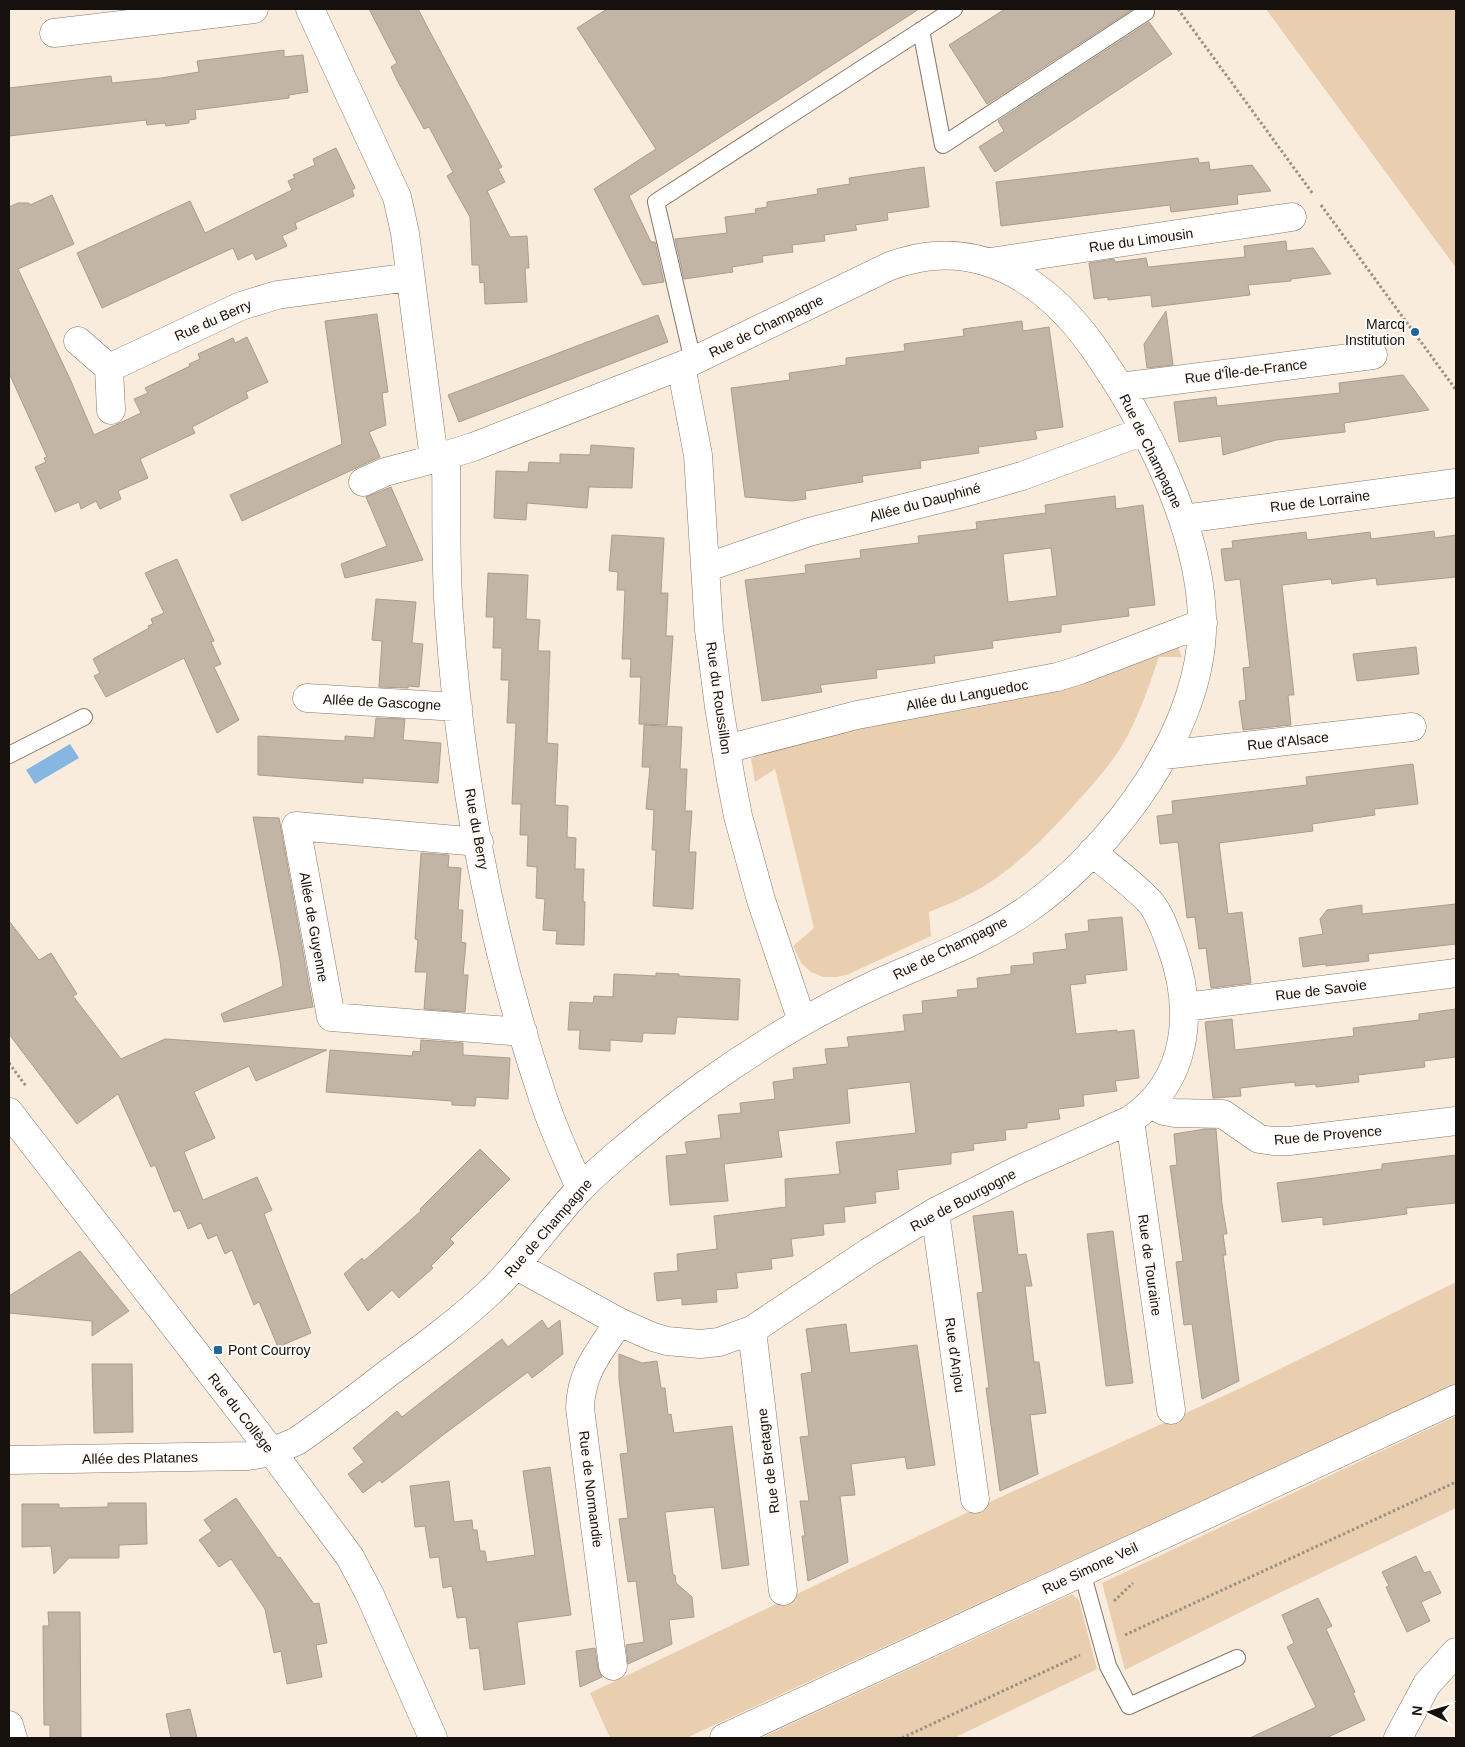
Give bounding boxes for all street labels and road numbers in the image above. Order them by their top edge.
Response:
street label: Rue du Limousin [1088,225,1194,255]
street label: Rue de Champagne [706,291,826,361]
street label: Rue du Berry [172,296,254,344]
street label: Rue d'Île-de-France [1184,356,1308,386]
street label: Rue de Champagne [1116,391,1186,511]
street label: Allée du Dauphiné [868,479,983,525]
street label: Rue de Lorraine [1269,487,1371,515]
street label: Rue du Roussillon [703,641,735,755]
street label: Allée du Languedoc [905,676,1029,714]
street label: Allée de Gascogne [323,691,442,713]
street label: Rue d'Alsace [1246,729,1330,753]
street label: Rue du Berry [462,787,492,871]
street label: Allée de Guyenne [296,871,332,983]
street label: Rue de Champagne [890,913,1010,983]
street label: Rue de Savoie [1274,976,1368,1004]
street label: Rue de Provence [1273,1122,1383,1148]
street label: Rue de Bourgogne [907,1165,1019,1235]
street label: Rue de Champagne [501,1175,595,1281]
street label: Rue de Touraine [1135,1213,1165,1317]
street label: Rue d'Anjou [942,1316,968,1394]
street label: Rue du Collège [205,1370,277,1456]
street label: Rue de Bretagne [754,1407,782,1515]
street label: Rue de Normandie [576,1430,606,1549]
street label: Allée des Platanes [82,1449,198,1467]
street label: Rue Simone Veil [1040,1539,1140,1597]

